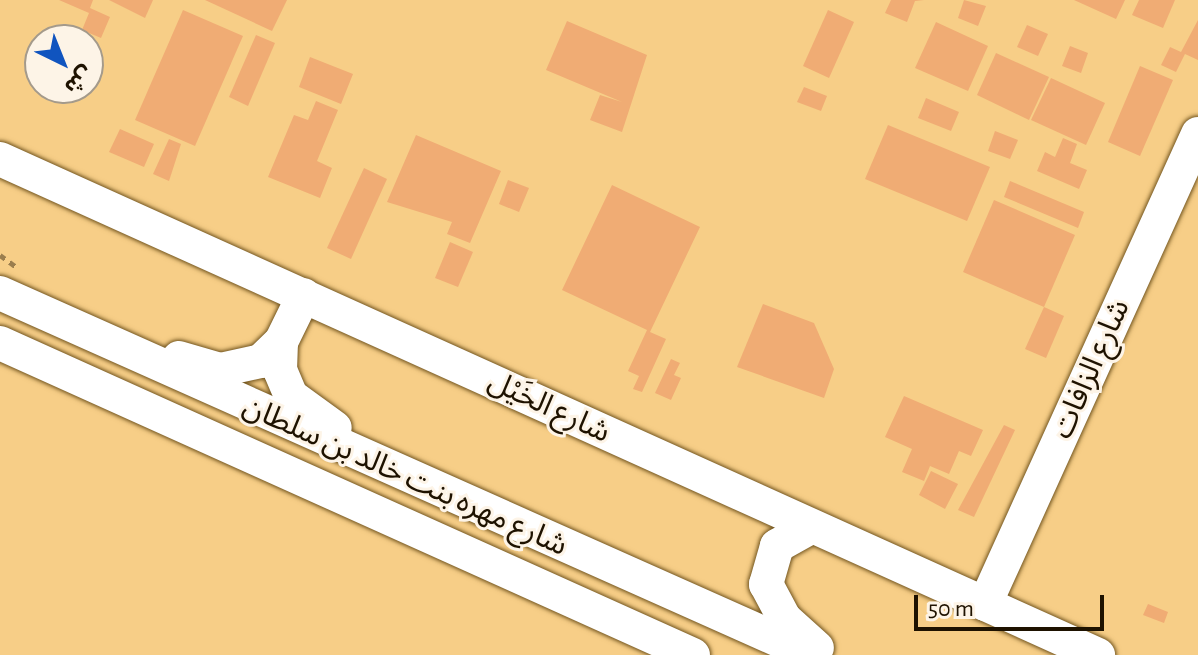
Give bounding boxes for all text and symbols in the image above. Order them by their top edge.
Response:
north arrow [24,24,104,104]
text: ش [60,62,98,98]
street label: شارع الزافات [1044,294,1138,444]
street label: شارع الخَيْل [482,363,616,451]
street label: شارع مهره بنت خالد بن سلطان [237,388,573,564]
scale bar [918,579,1108,629]
text: 50 m [928,597,974,621]

